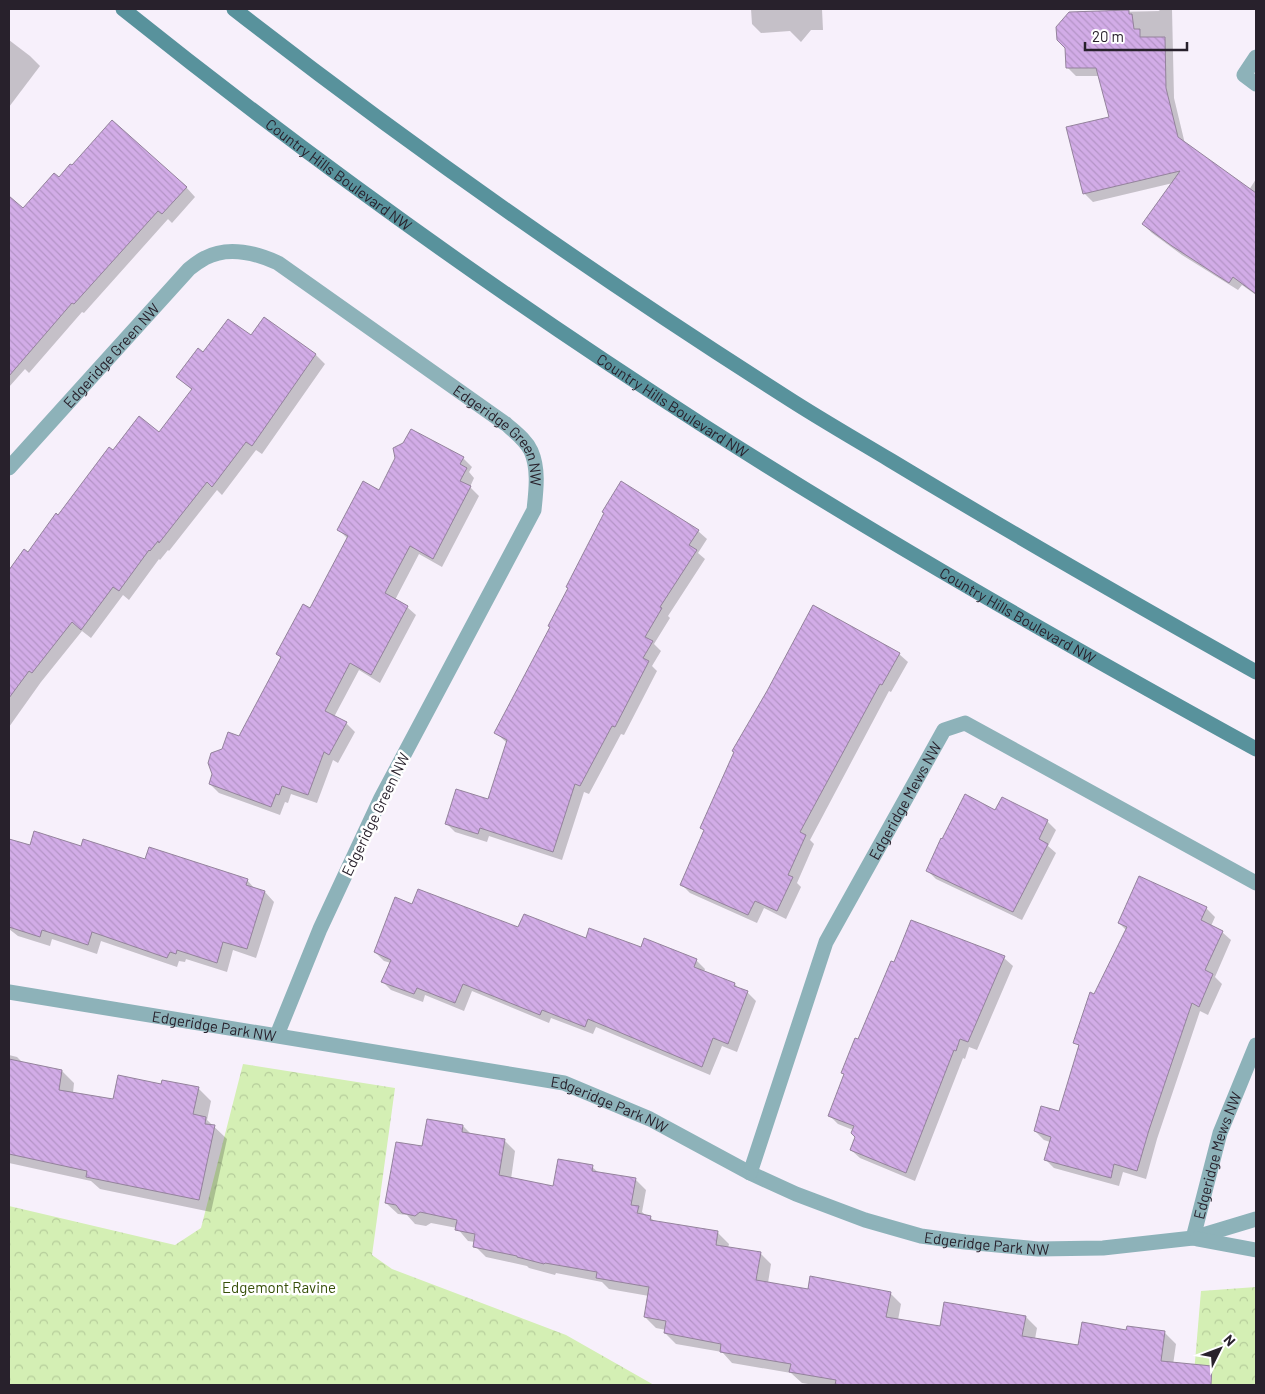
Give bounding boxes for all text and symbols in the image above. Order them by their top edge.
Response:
scale bar [1085,20,1188,52]
text: 20 m [1092,27,1124,45]
street label: Country Hills Boulevard NW [262,115,416,234]
street label: Edgeridge Green NW [59,299,163,411]
street label: Country Hills Boulevard NW [594,350,752,461]
street label: Edgeridge Green NW [450,381,545,486]
street label: Country Hills Boulevard NW [937,563,1099,667]
street label: Edgeridge Mews NW [865,738,945,863]
street label: Edgeridge Green NW [337,749,413,879]
street label: Edgeridge Park NW [151,1007,278,1045]
street label: Edgeridge Park NW [549,1072,671,1136]
street label: Edgeridge Mews NW [1189,1089,1245,1221]
street label: Edgeridge Park NW [923,1228,1049,1258]
park label: Edgemont Ravine [222,1278,336,1296]
north arrow [1195,1324,1245,1374]
text: N [1221,1331,1239,1349]

